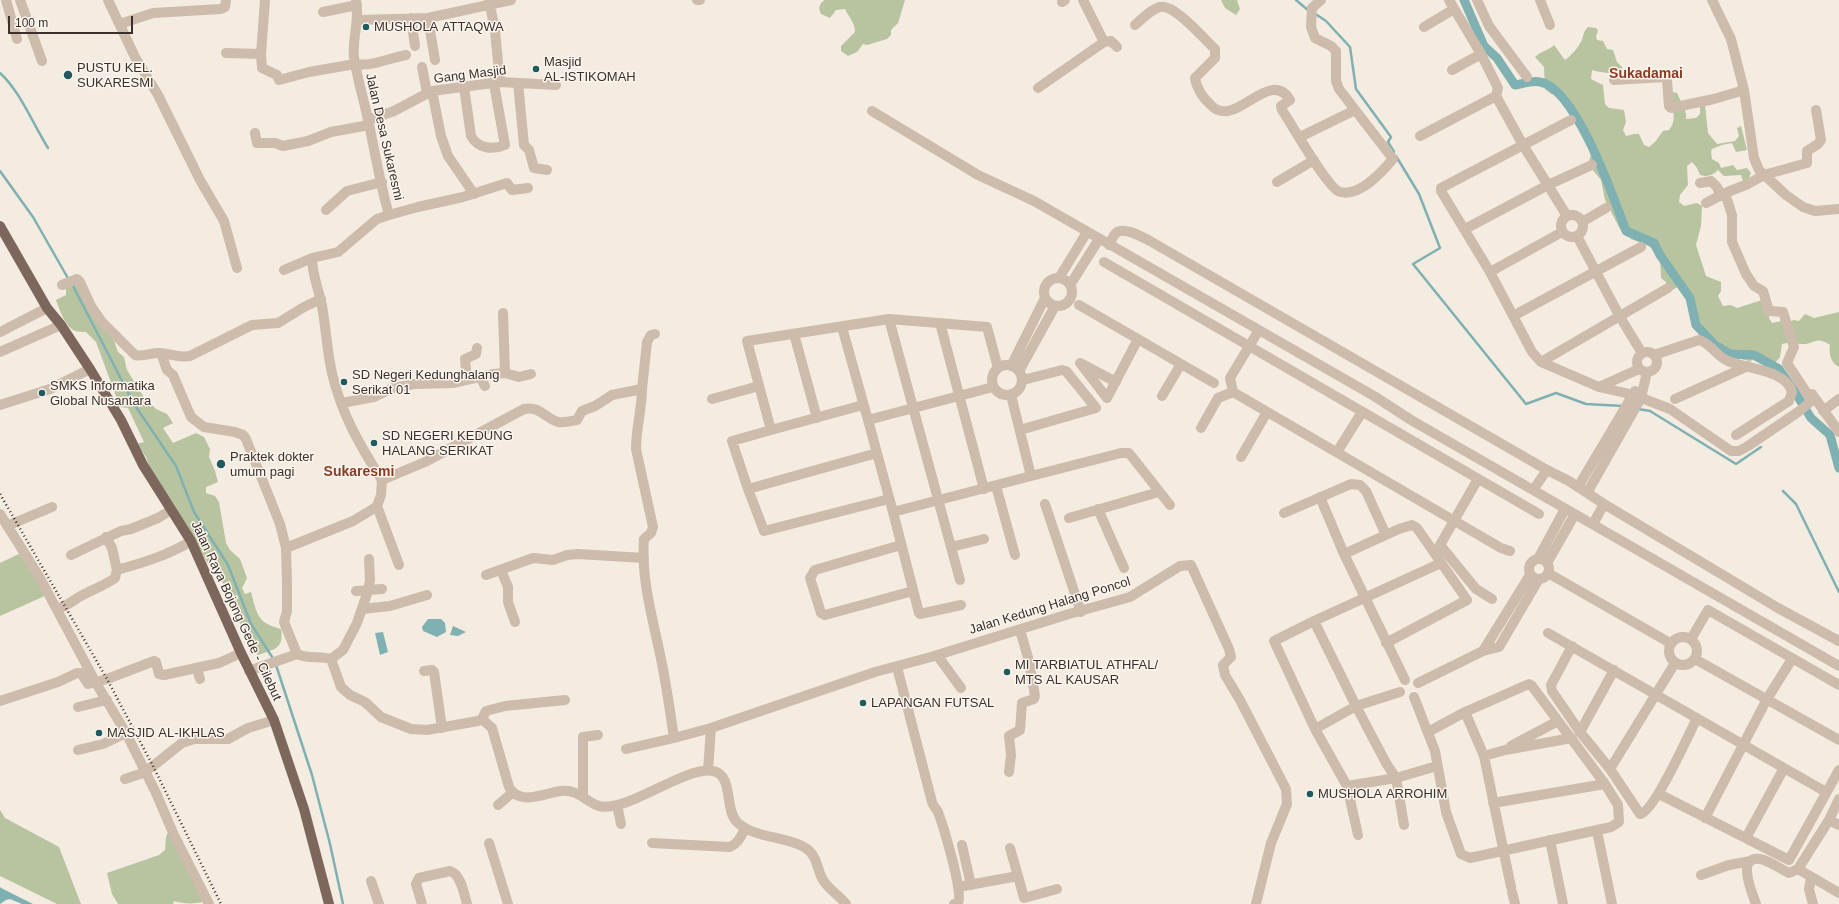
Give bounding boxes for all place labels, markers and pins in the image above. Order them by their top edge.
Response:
place label: MUSHOLA ATTAQWA [374,19,504,35]
marker: MUSHOLA ATTAQWA [361,22,371,32]
place label: Masjid AL-ISTIKOMAH [544,54,636,85]
place label: PUSTU KEL. SUKARESMI [77,60,154,91]
marker: Masjid AL-ISTIKOMAH [531,64,541,74]
marker: PUSTU KEL. SUKARESMI [62,69,74,81]
place label: SD Negeri Kedunghalang Serikat 01 [352,367,499,398]
marker: SD Negeri Kedunghalang Serikat 01 [339,377,349,387]
place label: SMKS Informatika Global Nusantara [50,378,155,409]
marker: SMKS Informatika Global Nusantara [37,388,47,398]
place label: SD NEGERI KEDUNG HALANG SERIKAT [382,428,513,459]
marker: SD NEGERI KEDUNG HALANG SERIKAT [369,438,379,448]
place label: Praktek dokter umum pagi [230,449,314,480]
marker: Praktek dokter umum pagi [215,458,227,470]
place label: MI TARBIATUL ATHFAL/ MTS AL KAUSAR [1015,657,1158,688]
marker: MI TARBIATUL ATHFAL/ MTS AL KAUSAR [1002,667,1012,677]
place label: LAPANGAN FUTSAL [871,695,994,711]
marker: LAPANGAN FUTSAL [858,698,868,708]
place label: MASJID AL-IKHLAS [107,725,225,741]
marker: MASJID AL-IKHLAS [94,728,104,738]
place label: MUSHOLA ARROHIM [1318,786,1447,802]
marker: MUSHOLA ARROHIM [1305,789,1315,799]

